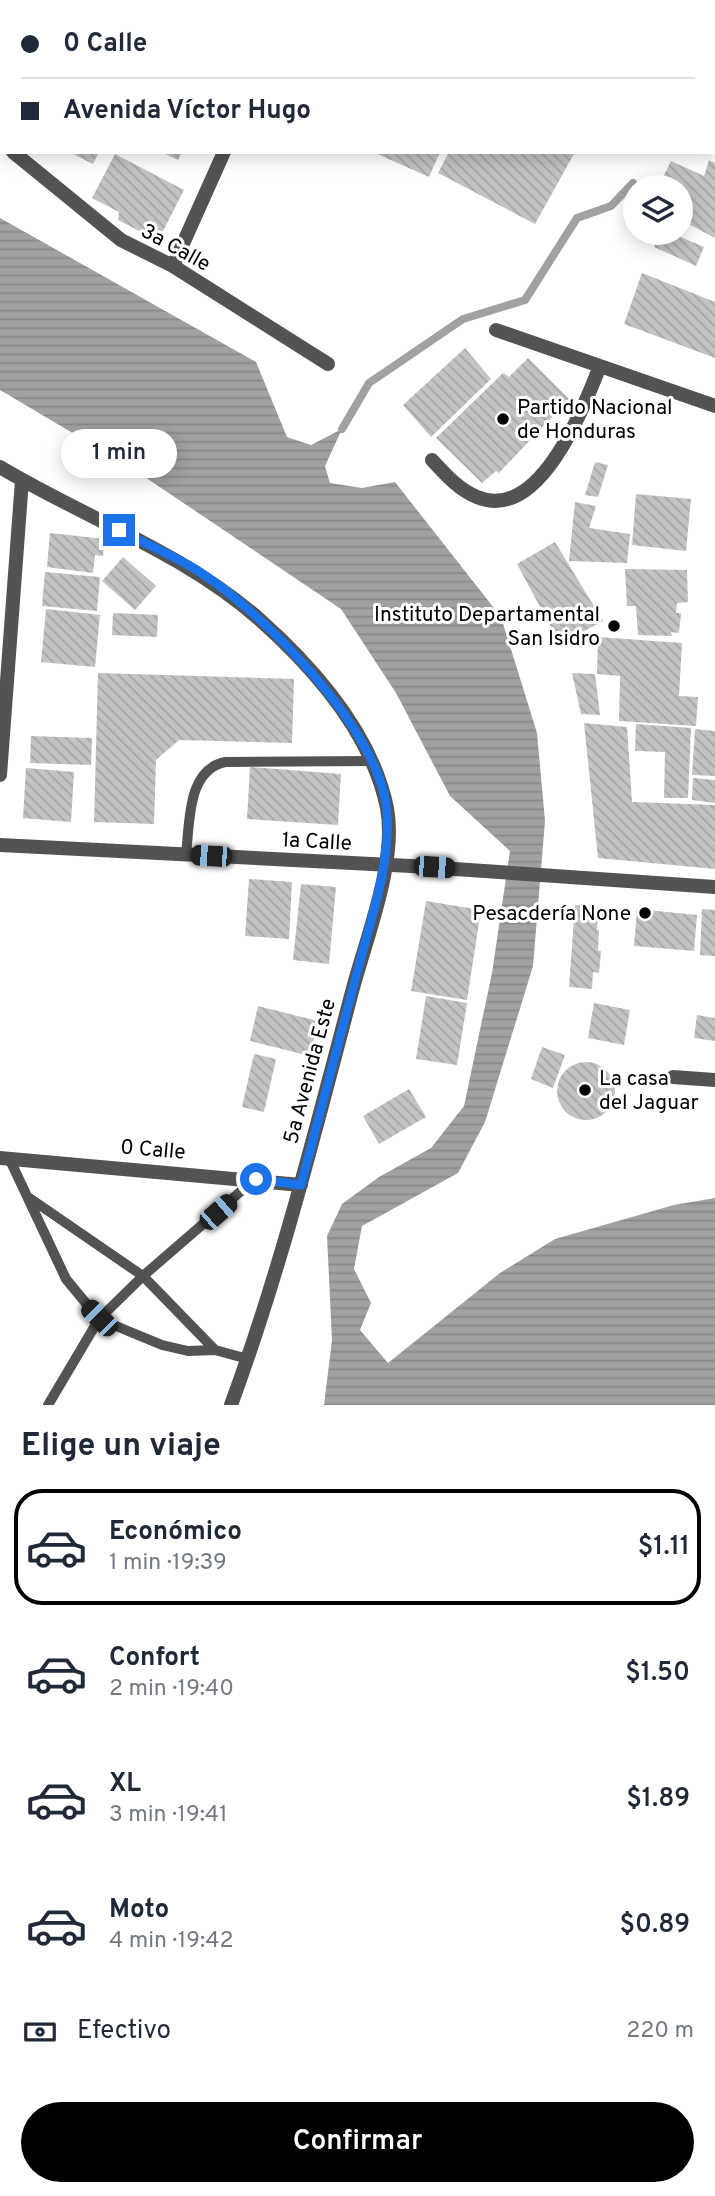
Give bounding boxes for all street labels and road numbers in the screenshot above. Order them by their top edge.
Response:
street label: 3a Calle [136,218,215,278]
street label: 1a Calle [281,827,353,858]
street label: 5a Avenida Este [278,996,343,1147]
street label: 0 Calle [119,1134,187,1167]

